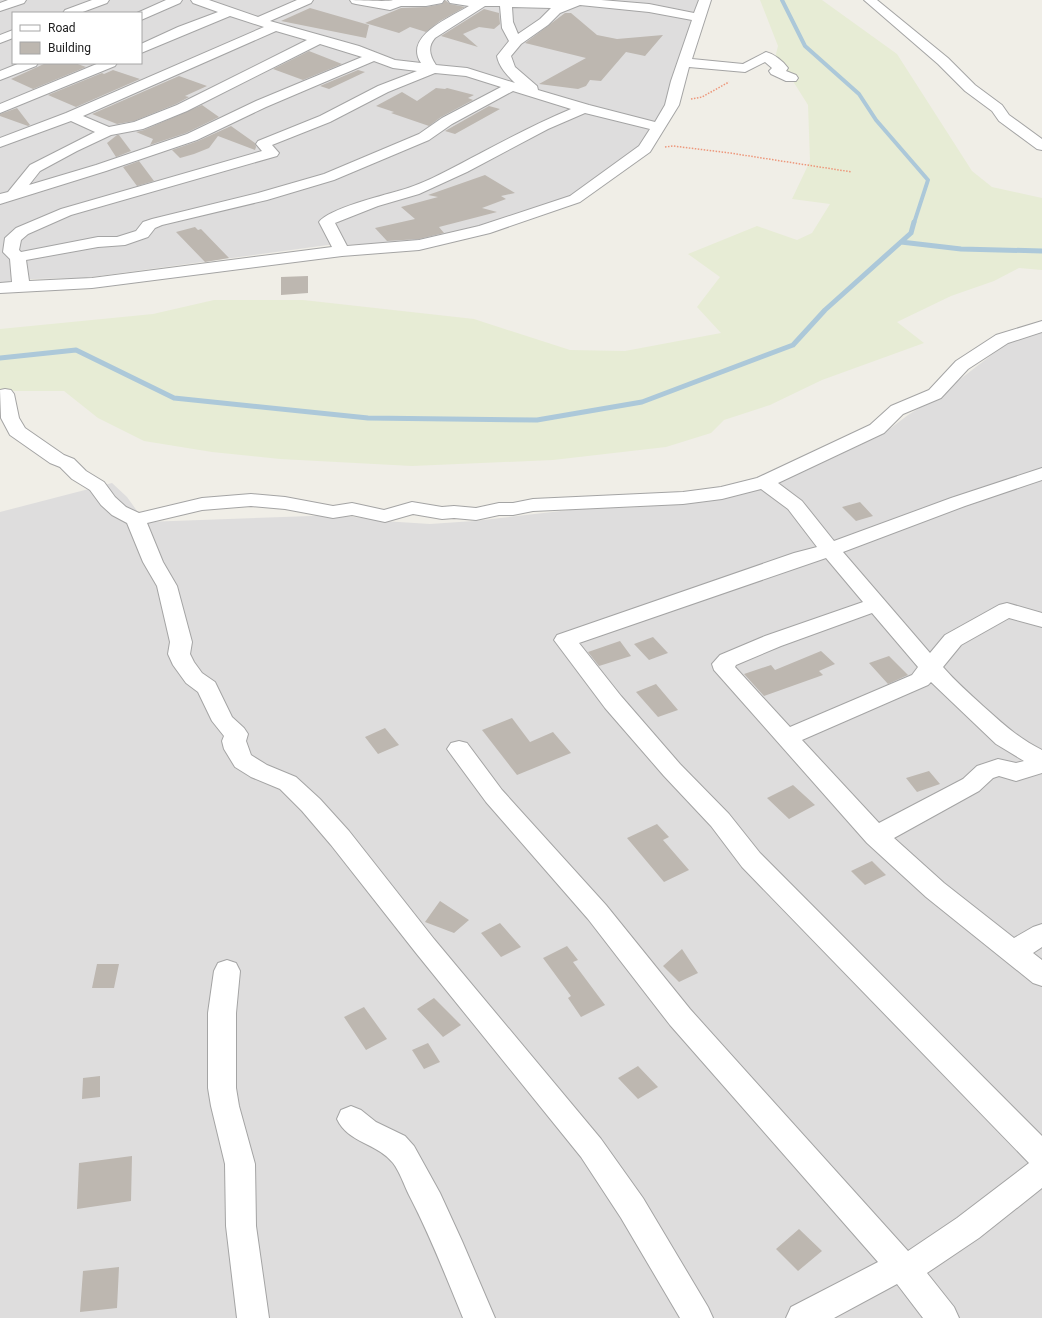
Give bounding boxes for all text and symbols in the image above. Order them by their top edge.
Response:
legend [12,12,142,64]
text: Road [48,21,76,35]
text: Building [48,41,91,55]

